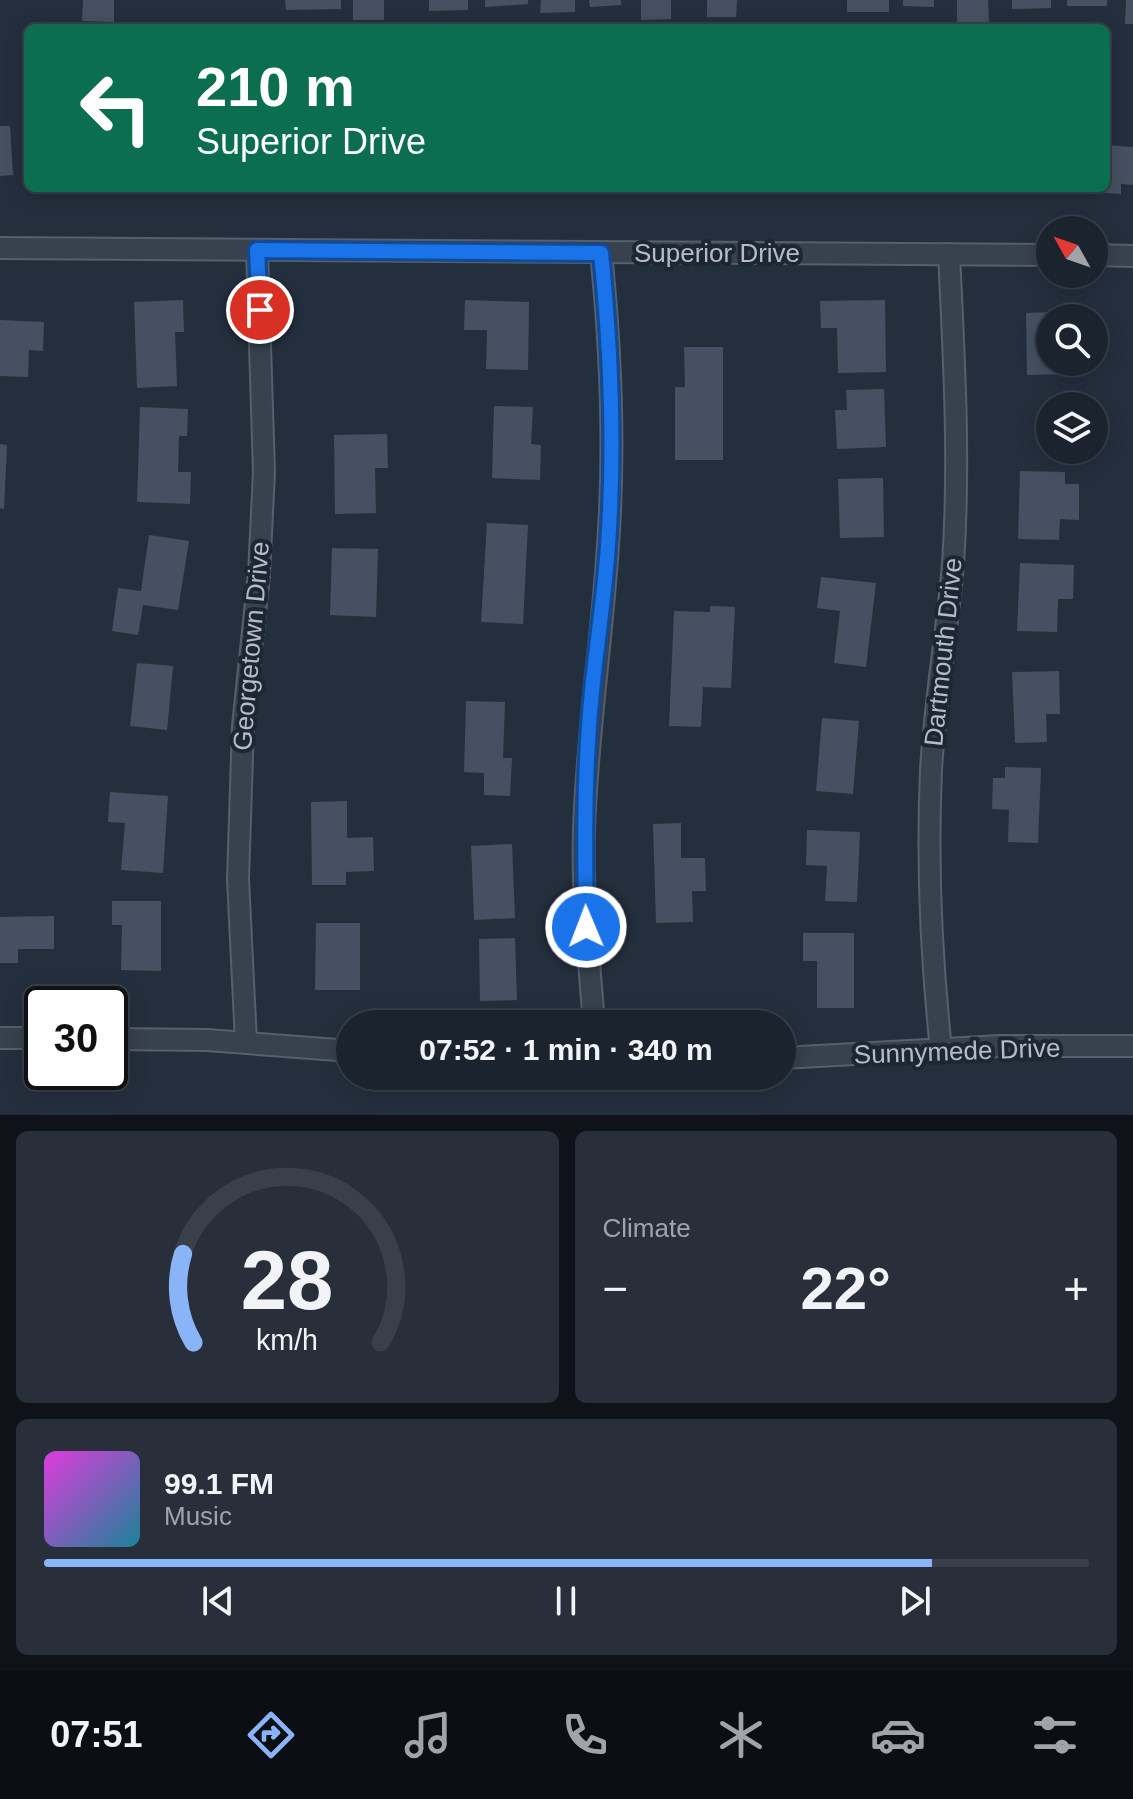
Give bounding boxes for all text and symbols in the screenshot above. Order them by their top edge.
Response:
text: 210 m [196,55,355,118]
icon: left [64,56,168,160]
text: Superior Drive [196,121,426,162]
north arrow [1036,216,1108,288]
map controls [1036,216,1108,464]
street label: Superior Drive [634,238,800,268]
pin [226,276,294,344]
icon: arrive [238,288,282,332]
button: search [1036,304,1108,376]
button: layers [1036,392,1108,464]
street label: Georgetown Drive [227,540,275,752]
street label: Dartmouth Drive [918,556,968,748]
position arrow [544,885,628,969]
speed limit sign: 30 [24,986,128,1090]
street label: Sunnymede Drive [853,1032,1061,1070]
text: 07:52 · 1 min · 340 m [419,1033,713,1066]
text: Climate [603,1213,691,1243]
text: 28 [241,1234,334,1327]
text: 22° [800,1255,891,1322]
text: − [603,1264,628,1313]
text: + [1063,1264,1089,1313]
text: km/h [256,1324,318,1356]
text: 99.1 FM [164,1467,274,1500]
text: Music [164,1501,232,1531]
icon: previous [196,1579,240,1623]
icon: pause [544,1579,588,1623]
icon: next [893,1579,937,1623]
icon: directions [243,1707,299,1763]
icon: music [400,1707,456,1763]
icon: phone [557,1707,613,1763]
icon: climate [713,1707,769,1763]
icon: car [870,1707,926,1763]
icon: filters [1027,1707,1083,1763]
text: 07:51 [50,1714,142,1755]

